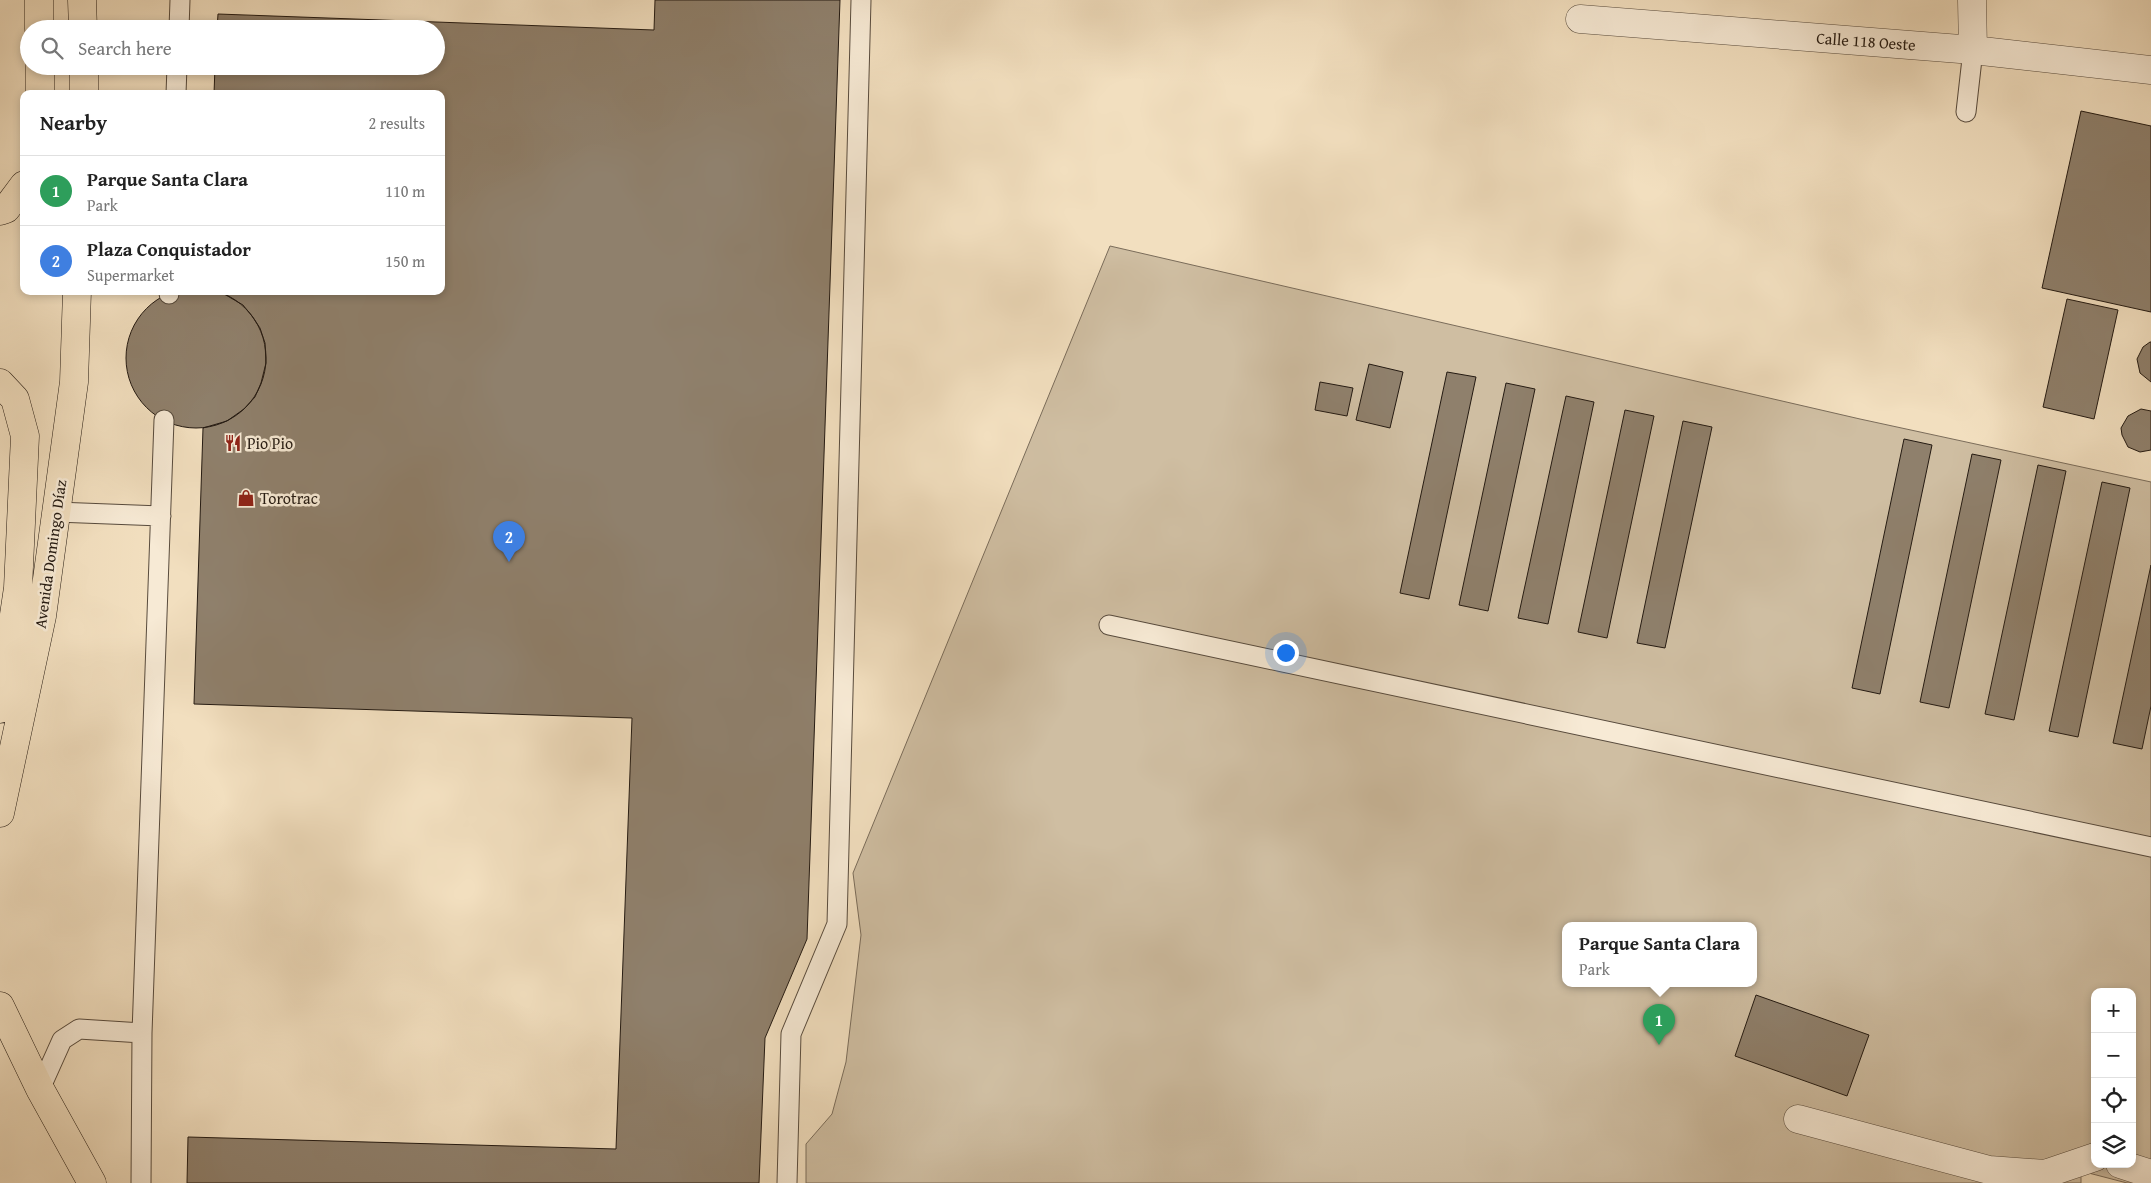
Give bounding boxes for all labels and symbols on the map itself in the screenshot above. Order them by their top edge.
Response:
street label: Calle 118 Oeste [1815,26,1917,56]
place label: Pio Pio [247,431,293,455]
restaurant icon: Pio Pio [223,433,243,453]
street label: Avenida Domingo Díaz [28,478,72,630]
place label: Torotrac [260,486,318,510]
shop icon: Torotrac [236,488,256,508]
pin: 2 [493,521,525,562]
your location [1273,640,1299,666]
pin: 1 [1643,1004,1675,1045]

